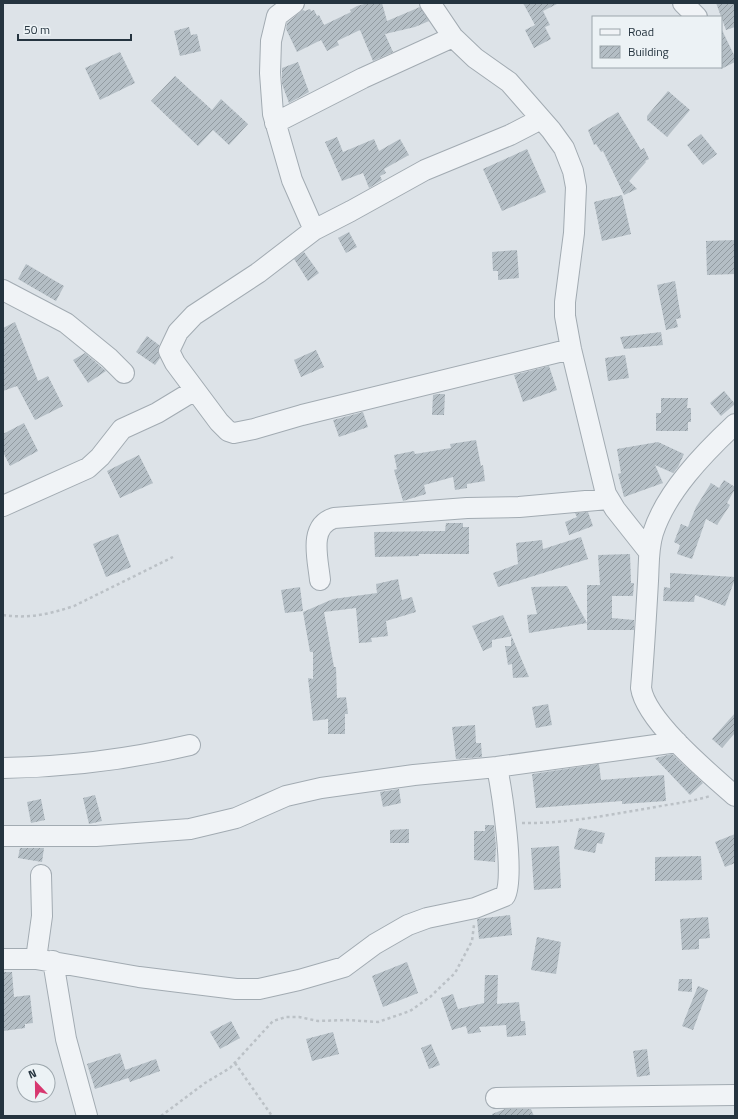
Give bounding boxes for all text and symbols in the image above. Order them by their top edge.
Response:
scale bar [18,16,131,42]
legend [592,16,722,68]
text: 50 m [24,20,50,39]
text: Road [628,22,654,41]
text: Building [628,42,669,61]
north arrow [16,1063,56,1103]
text: N [26,1065,39,1083]

